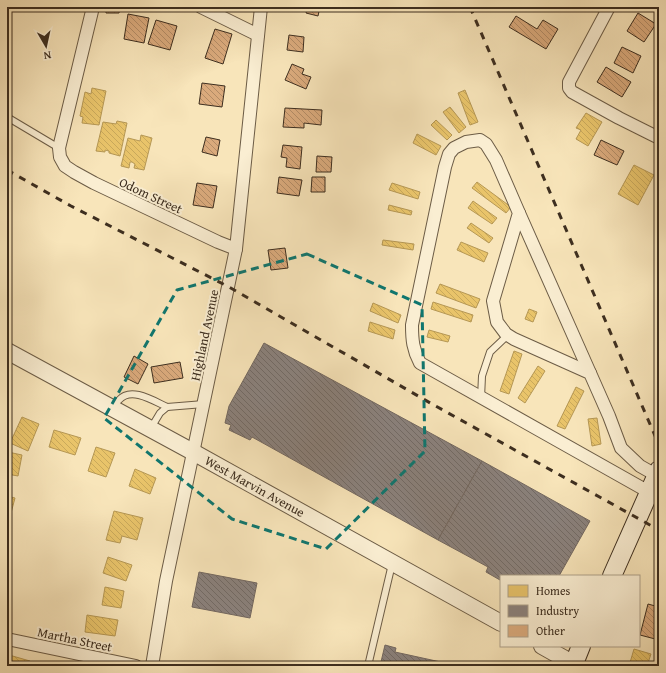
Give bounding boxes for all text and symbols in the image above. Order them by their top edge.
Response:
north arrow [26,26,66,66]
text: N [42,47,52,64]
street label: Odom Street [116,173,186,219]
street label: Highland Avenue [186,288,223,383]
street label: West Marvin Avenue [201,451,308,522]
legend [500,575,640,647]
text: Homes [536,582,571,599]
text: Industry [536,602,579,619]
street label: Martha Street [36,622,114,657]
text: Other [536,622,565,639]

